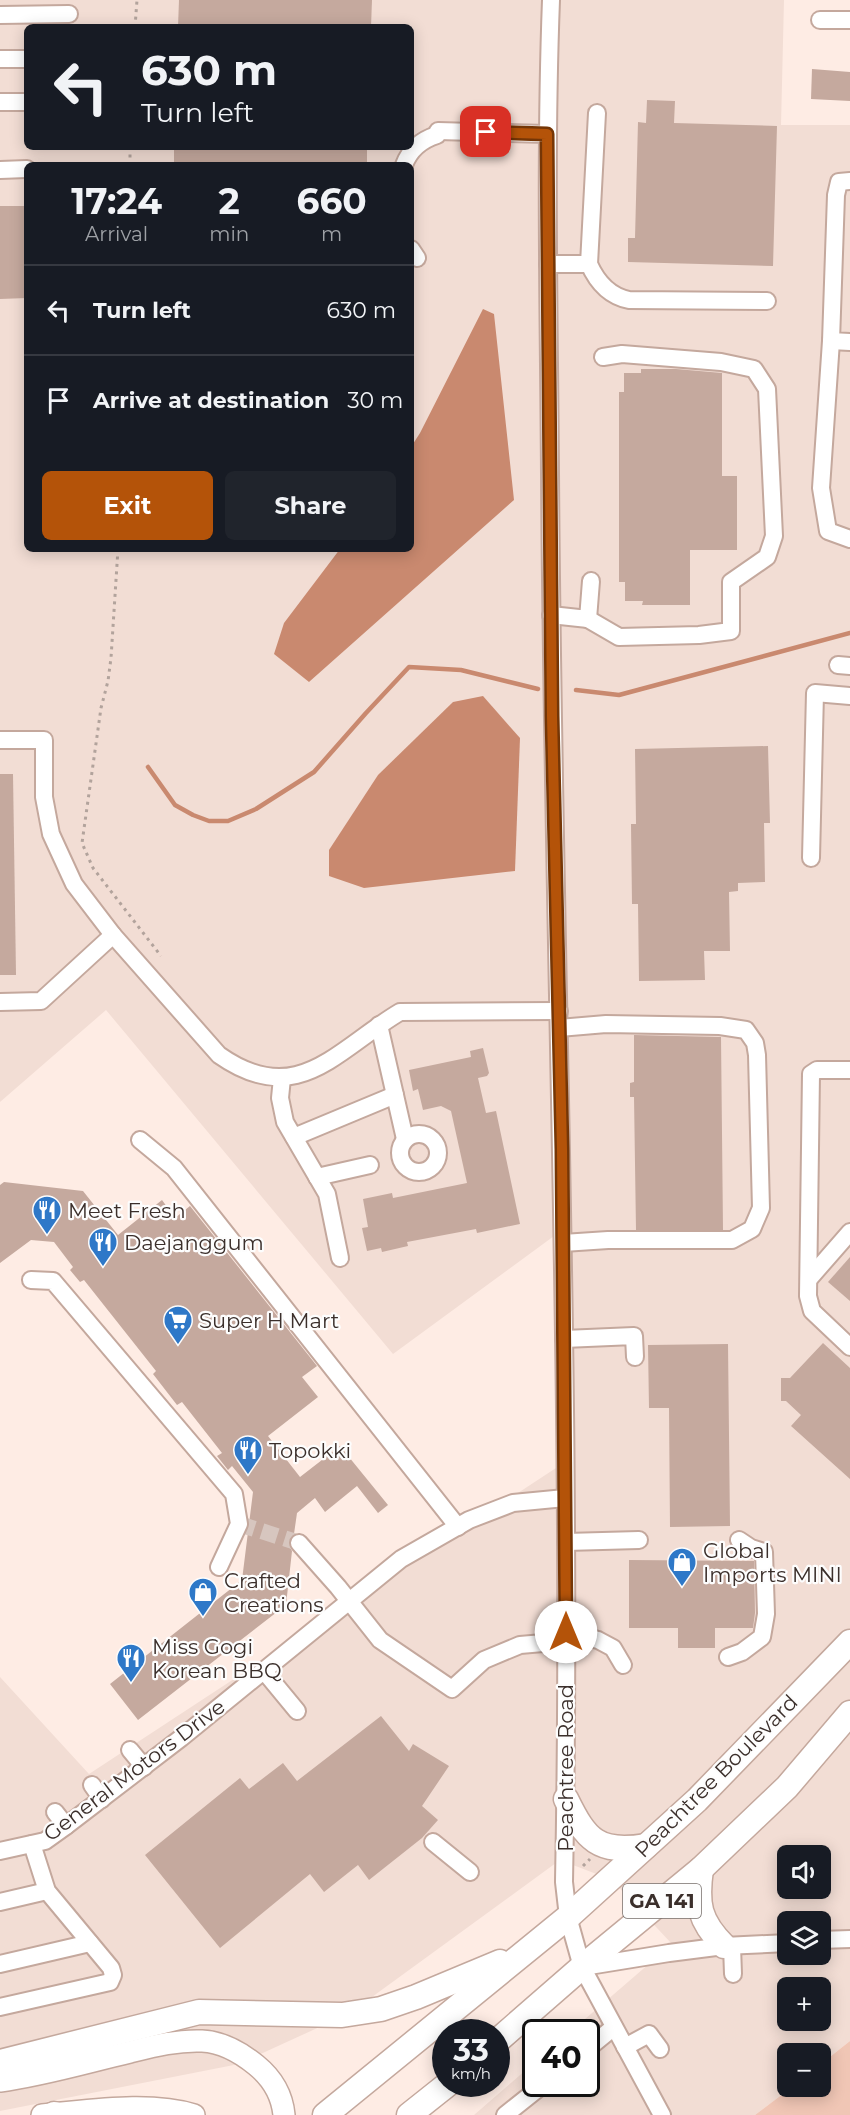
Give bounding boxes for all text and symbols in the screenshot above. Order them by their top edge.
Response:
text: 630 m [141,44,277,96]
icon: left [42,48,120,126]
text: Turn left [141,96,254,129]
pin [460,106,511,157]
icon: arrive [469,115,502,148]
text: 17:24 [71,179,162,223]
text: 2 [219,179,240,223]
text: 660 [296,179,367,223]
text: Arrival [85,222,148,246]
text: min [209,222,249,246]
text: m [321,222,342,246]
icon: left [42,294,75,327]
text: Turn left [93,297,191,324]
text: 630 m [327,297,396,324]
icon: arrive [42,384,75,417]
text: Arrive at destination [93,387,329,414]
text: 30 m [347,387,403,414]
button: Exit [42,471,213,540]
button: Share [225,471,396,540]
restaurant icon: Meet Fresh [31,1194,63,1236]
place label: Meet Fresh [68,1198,186,1223]
restaurant icon: Daejanggum [87,1226,119,1268]
place label: Daejanggum [124,1230,264,1255]
supermarket icon: Super H Mart [162,1304,194,1346]
place label: Super H Mart [199,1308,339,1333]
restaurant icon: Topokki [232,1434,264,1476]
place label: Topokki [269,1438,351,1463]
place label: Global Imports MINI [703,1538,842,1587]
shop icon: Global Imports MINI [666,1546,698,1588]
place label: Crafted Creations [224,1568,324,1617]
shop icon: Crafted Creations [187,1576,219,1618]
position arrow [534,1600,598,1664]
place label: Miss Gogi Korean BBQ [152,1634,282,1683]
restaurant icon: Miss Gogi Korean BBQ [115,1642,147,1684]
street label: Peachtree Road [553,1684,578,1852]
street label: Peachtree Boulevard [629,1689,803,1863]
street label: General Motors Drive [38,1694,230,1846]
map controls [777,1845,831,2097]
button: sound [777,1845,831,1899]
road number: GA 141 [623,1884,701,1918]
button: layers [777,1911,831,1965]
button: + [777,1977,831,2031]
speed limit sign: 40 [522,2019,600,2097]
text: 33 [453,2032,489,2069]
button: − [777,2043,831,2097]
text: km/h [451,2064,491,2083]

